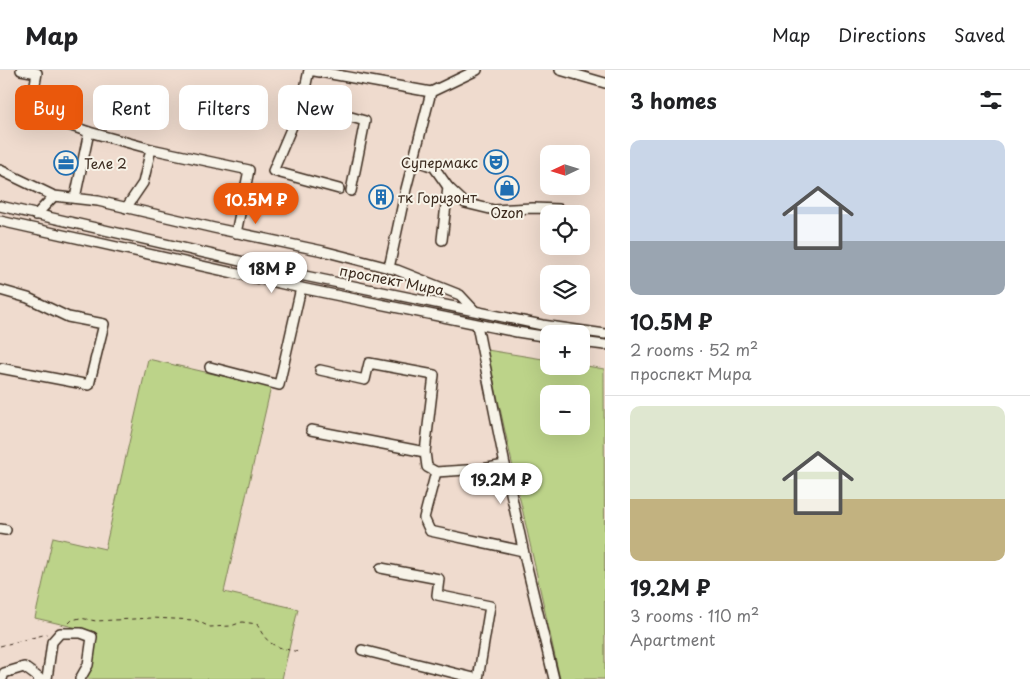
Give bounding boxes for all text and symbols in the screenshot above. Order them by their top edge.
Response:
text: Map [25,17,78,53]
text: Map [772,21,810,48]
text: Directions [838,21,926,48]
text: Saved [954,21,1005,48]
text: 3 homes [630,84,717,116]
chip: Buy [15,85,83,130]
chip: Rent [93,85,169,130]
chip: Filters [179,85,268,130]
chip: New [278,85,352,130]
icon: filters [977,86,1005,114]
north arrow [540,145,590,195]
map controls [540,145,590,435]
theatre icon: Супермакс [483,149,509,175]
office icon: Теле 2 [53,150,79,176]
place label: Супермакс [401,152,478,173]
place label: Теле 2 [84,153,127,174]
icon: home [773,173,863,263]
shop icon: Ozon [494,175,520,201]
pin: 10.5M ₽ [210,182,302,225]
building icon: тк Горизонт [368,184,394,210]
text: 10.5M ₽ [225,187,287,211]
place label: тк Горизонт [398,187,477,208]
place label: Ozon [490,202,524,223]
button: locate [540,205,590,255]
pin: 18M ₽ [237,252,307,294]
text: 18M ₽ [248,256,296,280]
street label: проспект Мира [338,260,446,301]
button: layers [540,265,590,315]
text: 10.5M ₽ [630,305,712,337]
button: + [540,325,590,375]
text: 2 rooms · 52 m² [630,337,758,361]
text: проспект Мира [630,361,752,385]
button: − [540,385,590,435]
icon: home [773,438,863,528]
pin: 19.2M ₽ [455,462,547,505]
text: 19.2M ₽ [470,467,532,491]
text: 19.2M ₽ [630,571,710,603]
text: 3 rooms · 110 m² [630,603,759,627]
text: Apartment [630,627,715,651]

